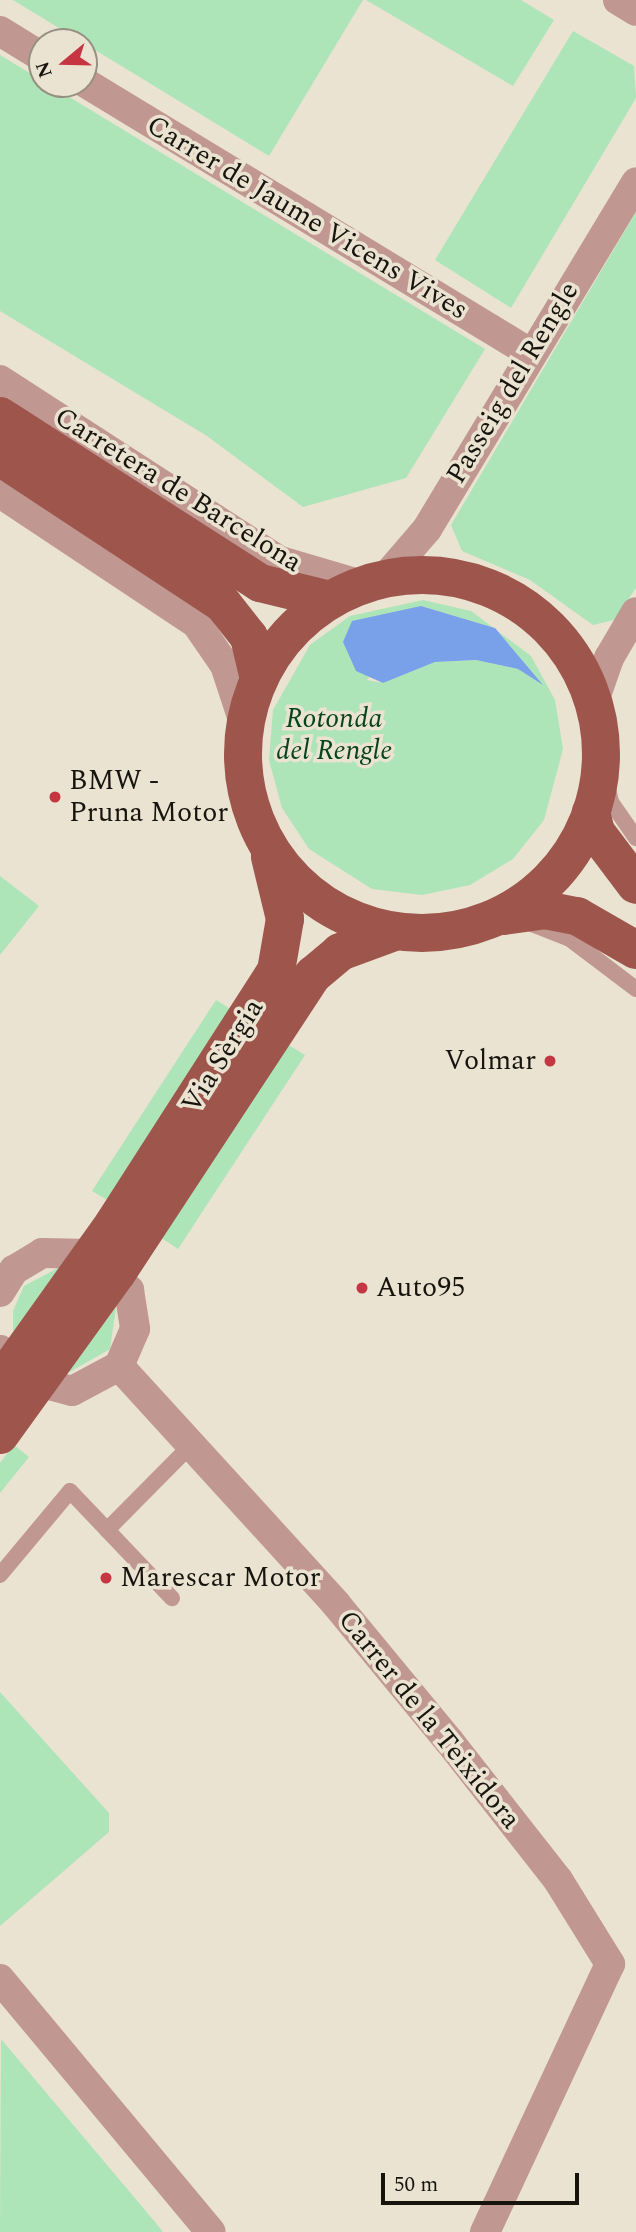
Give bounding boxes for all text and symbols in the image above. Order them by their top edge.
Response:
north arrow [28,28,98,98]
text: N [28,57,61,81]
street label: Carrer de Jaume Vicens Vives [140,109,474,327]
street label: Passeig del Rengle [440,276,586,490]
street label: Carretera de Barcelona [48,400,308,580]
park label: Rotonda del Rengle [276,702,392,768]
place label: BMW - Pruna Motor [69,764,228,830]
marker: BMW - Pruna Motor [47,789,63,805]
street label: Via Sèrgia [175,993,271,1119]
place label: Volmar [445,1044,536,1078]
marker: Volmar [542,1053,558,1069]
place label: Auto95 [376,1271,465,1305]
marker: Auto95 [354,1280,370,1296]
place label: Marescar Motor [120,1561,321,1595]
marker: Marescar Motor [98,1570,114,1586]
street label: Carrer de la Teixidora [331,1604,527,1836]
scale bar [384,2158,582,2202]
text: 50 m [394,2169,438,2201]

